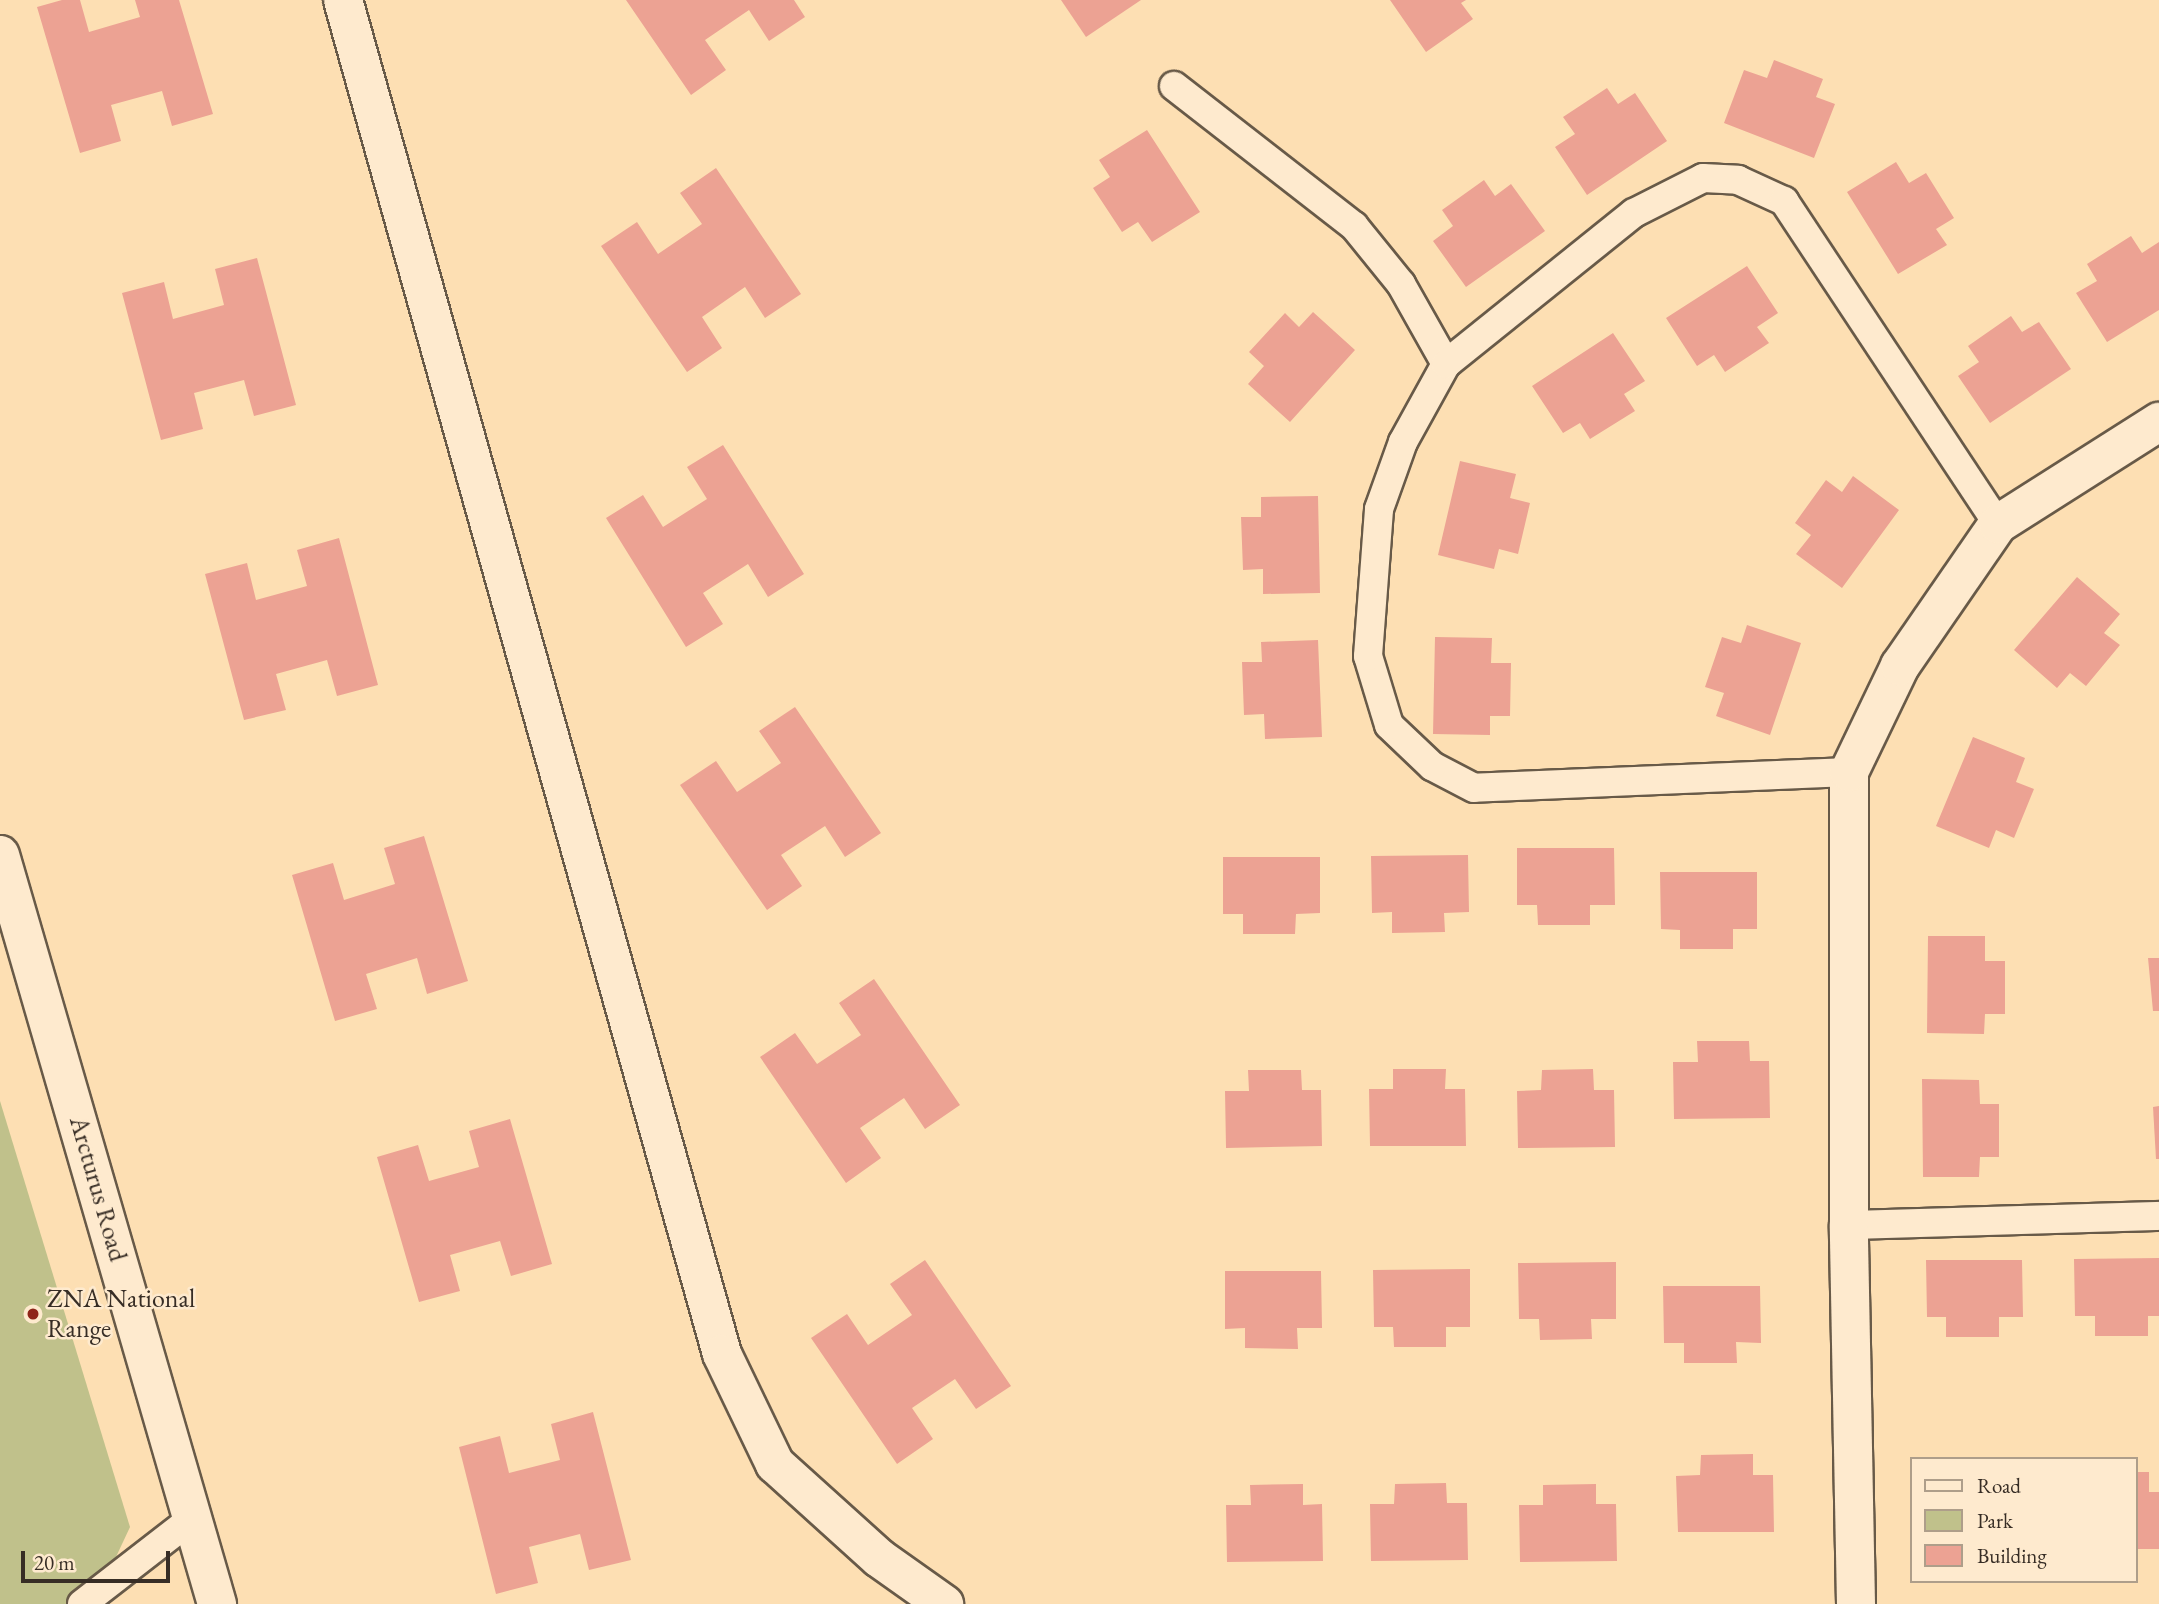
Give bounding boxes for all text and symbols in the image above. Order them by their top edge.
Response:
street label: Arcturus Road [62,1113,134,1265]
place label: ZNA National Range [47,1283,195,1344]
marker: ZNA National Range [25,1306,41,1322]
legend [1910,1457,2138,1583]
text: Road [1977,1472,2021,1499]
text: Park [1977,1507,2013,1534]
scale bar [24,1538,173,1582]
text: Building [1977,1542,2047,1569]
text: 20 m [34,1549,75,1576]

